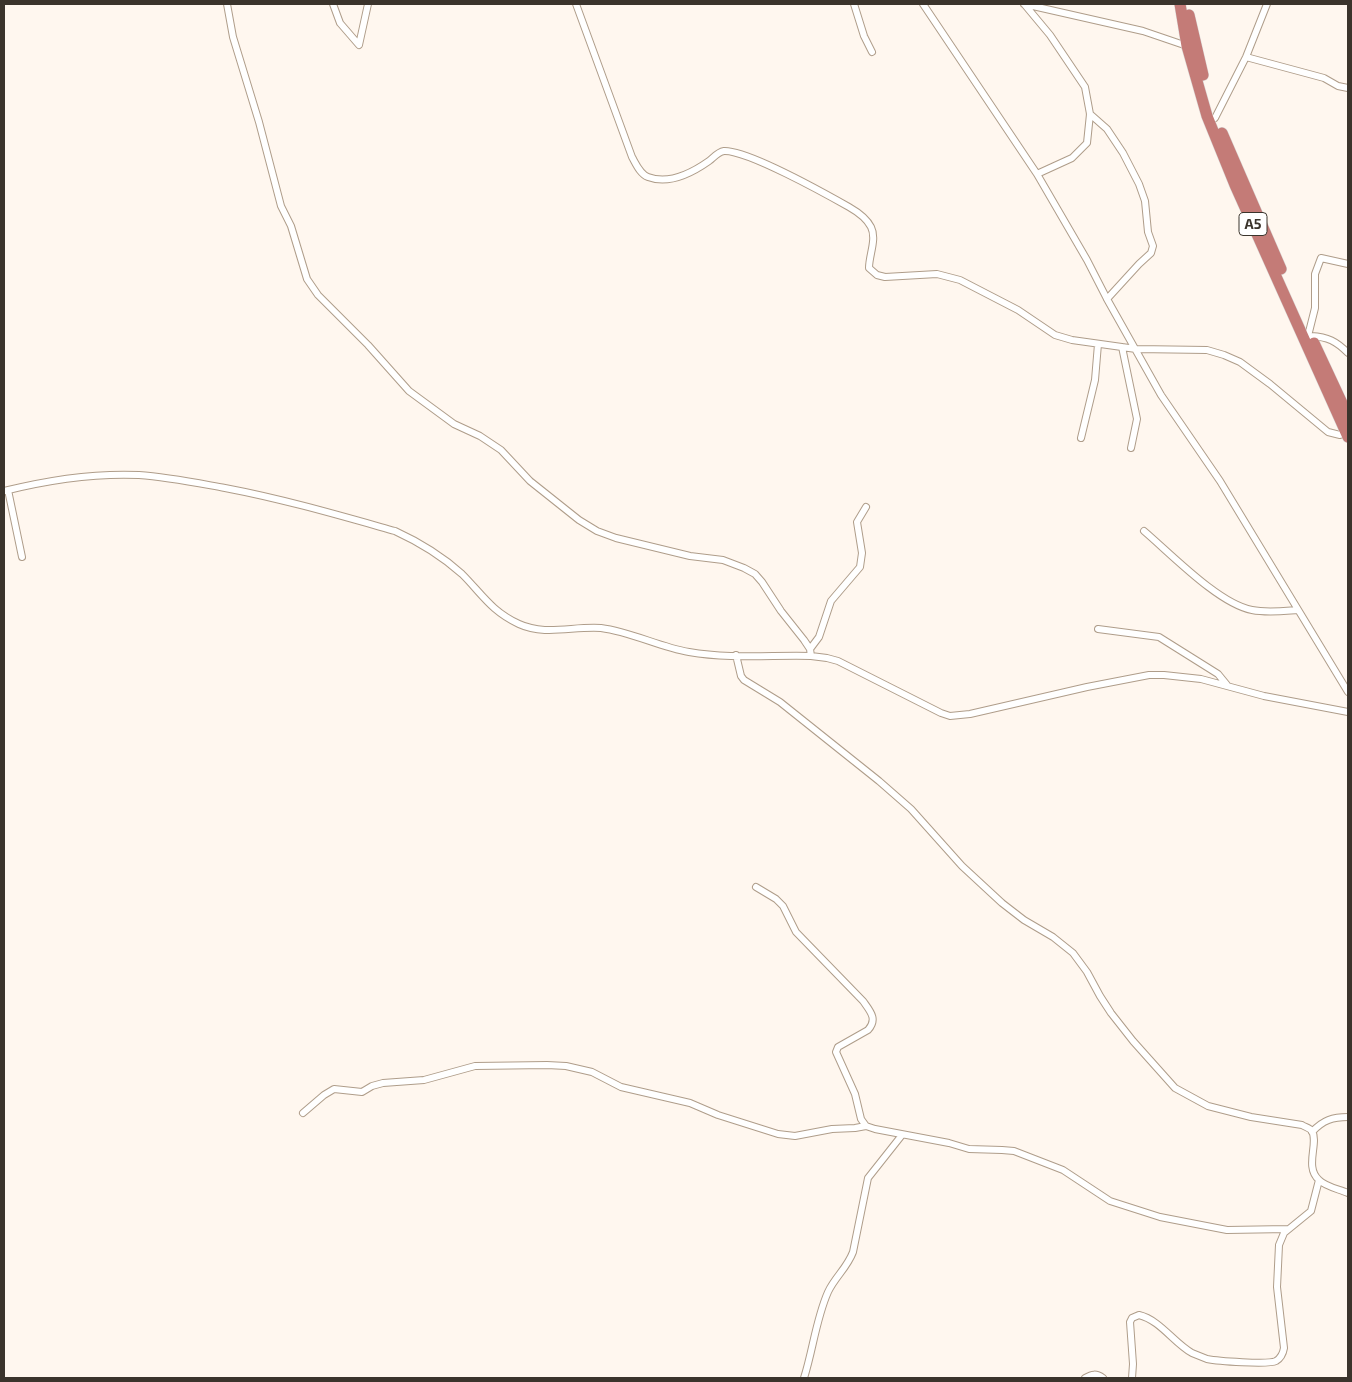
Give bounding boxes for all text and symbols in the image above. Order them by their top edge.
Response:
road number: A5 [1239,212,1267,235]

